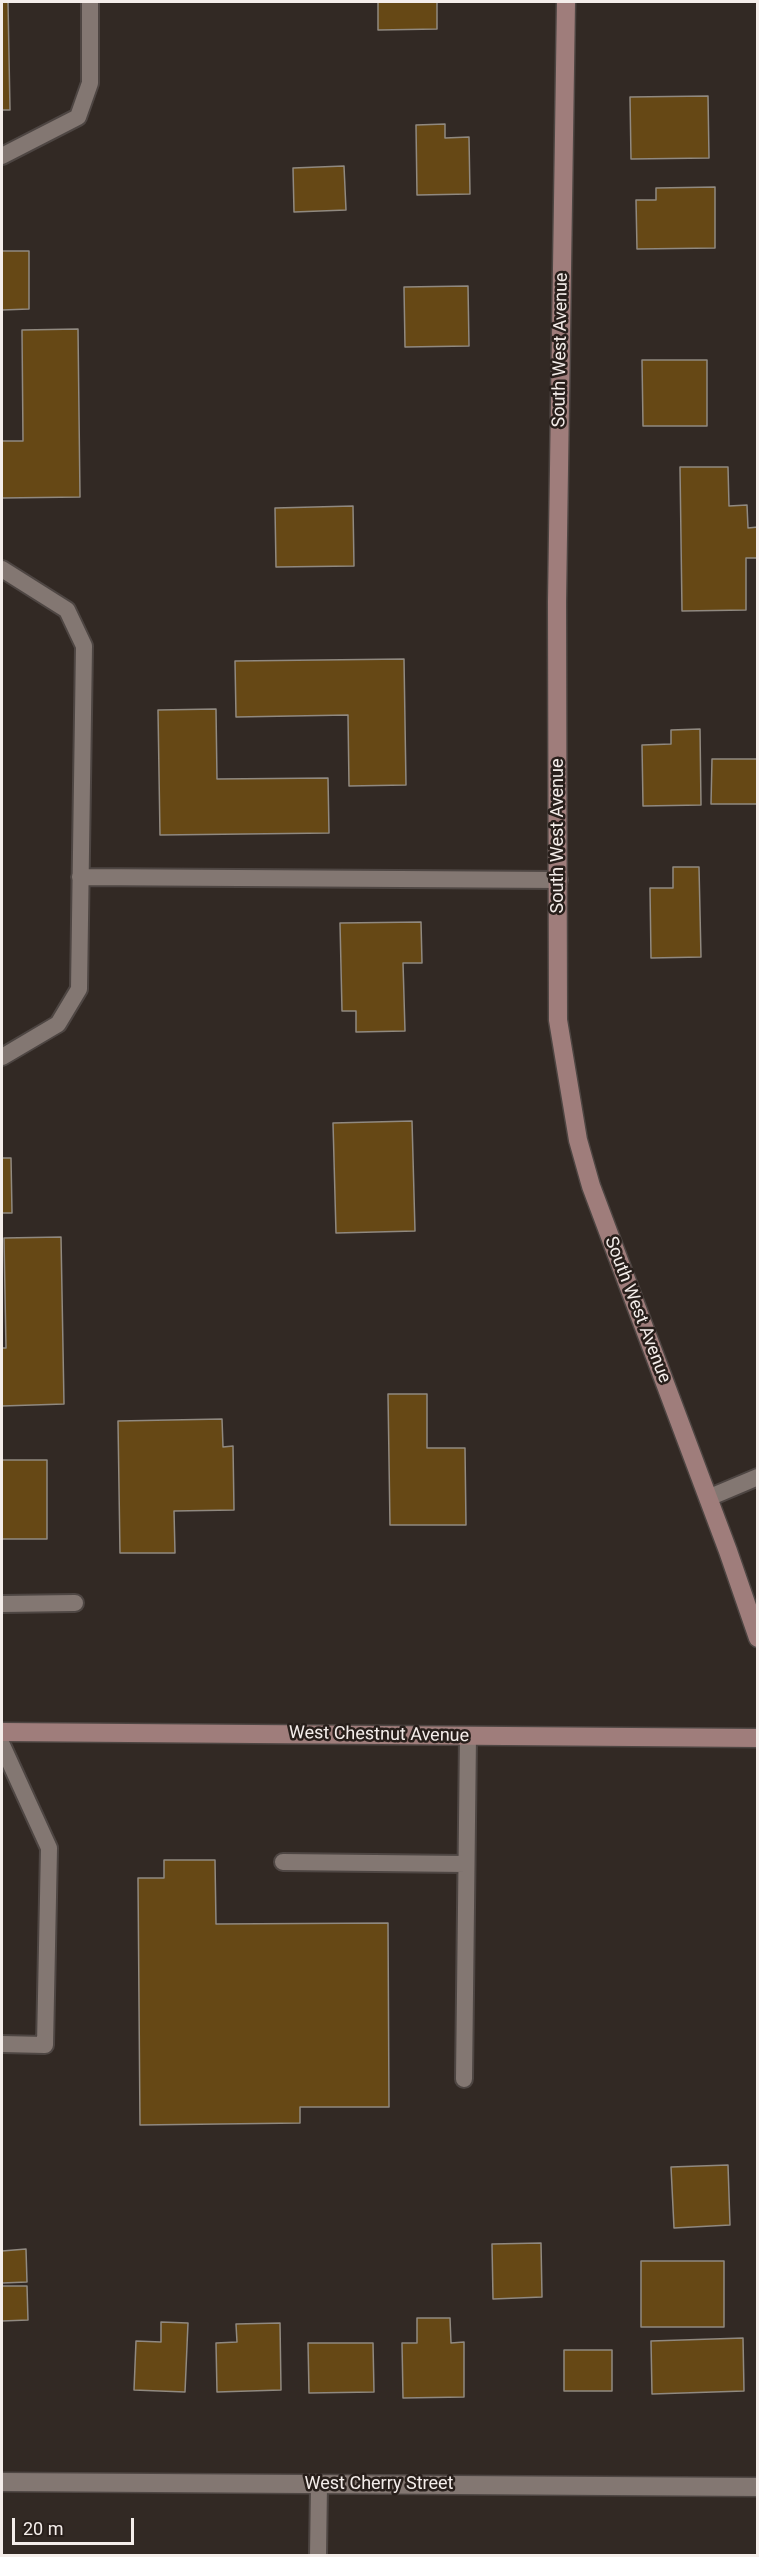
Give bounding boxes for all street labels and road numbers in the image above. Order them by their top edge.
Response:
street label: South West Avenue [549,272,573,428]
street label: South West Avenue [547,759,569,913]
street label: South West Avenue [599,1234,675,1386]
street label: West Chestnut Avenue [289,1723,469,1747]
street label: West Cherry Street [305,2473,453,2495]

